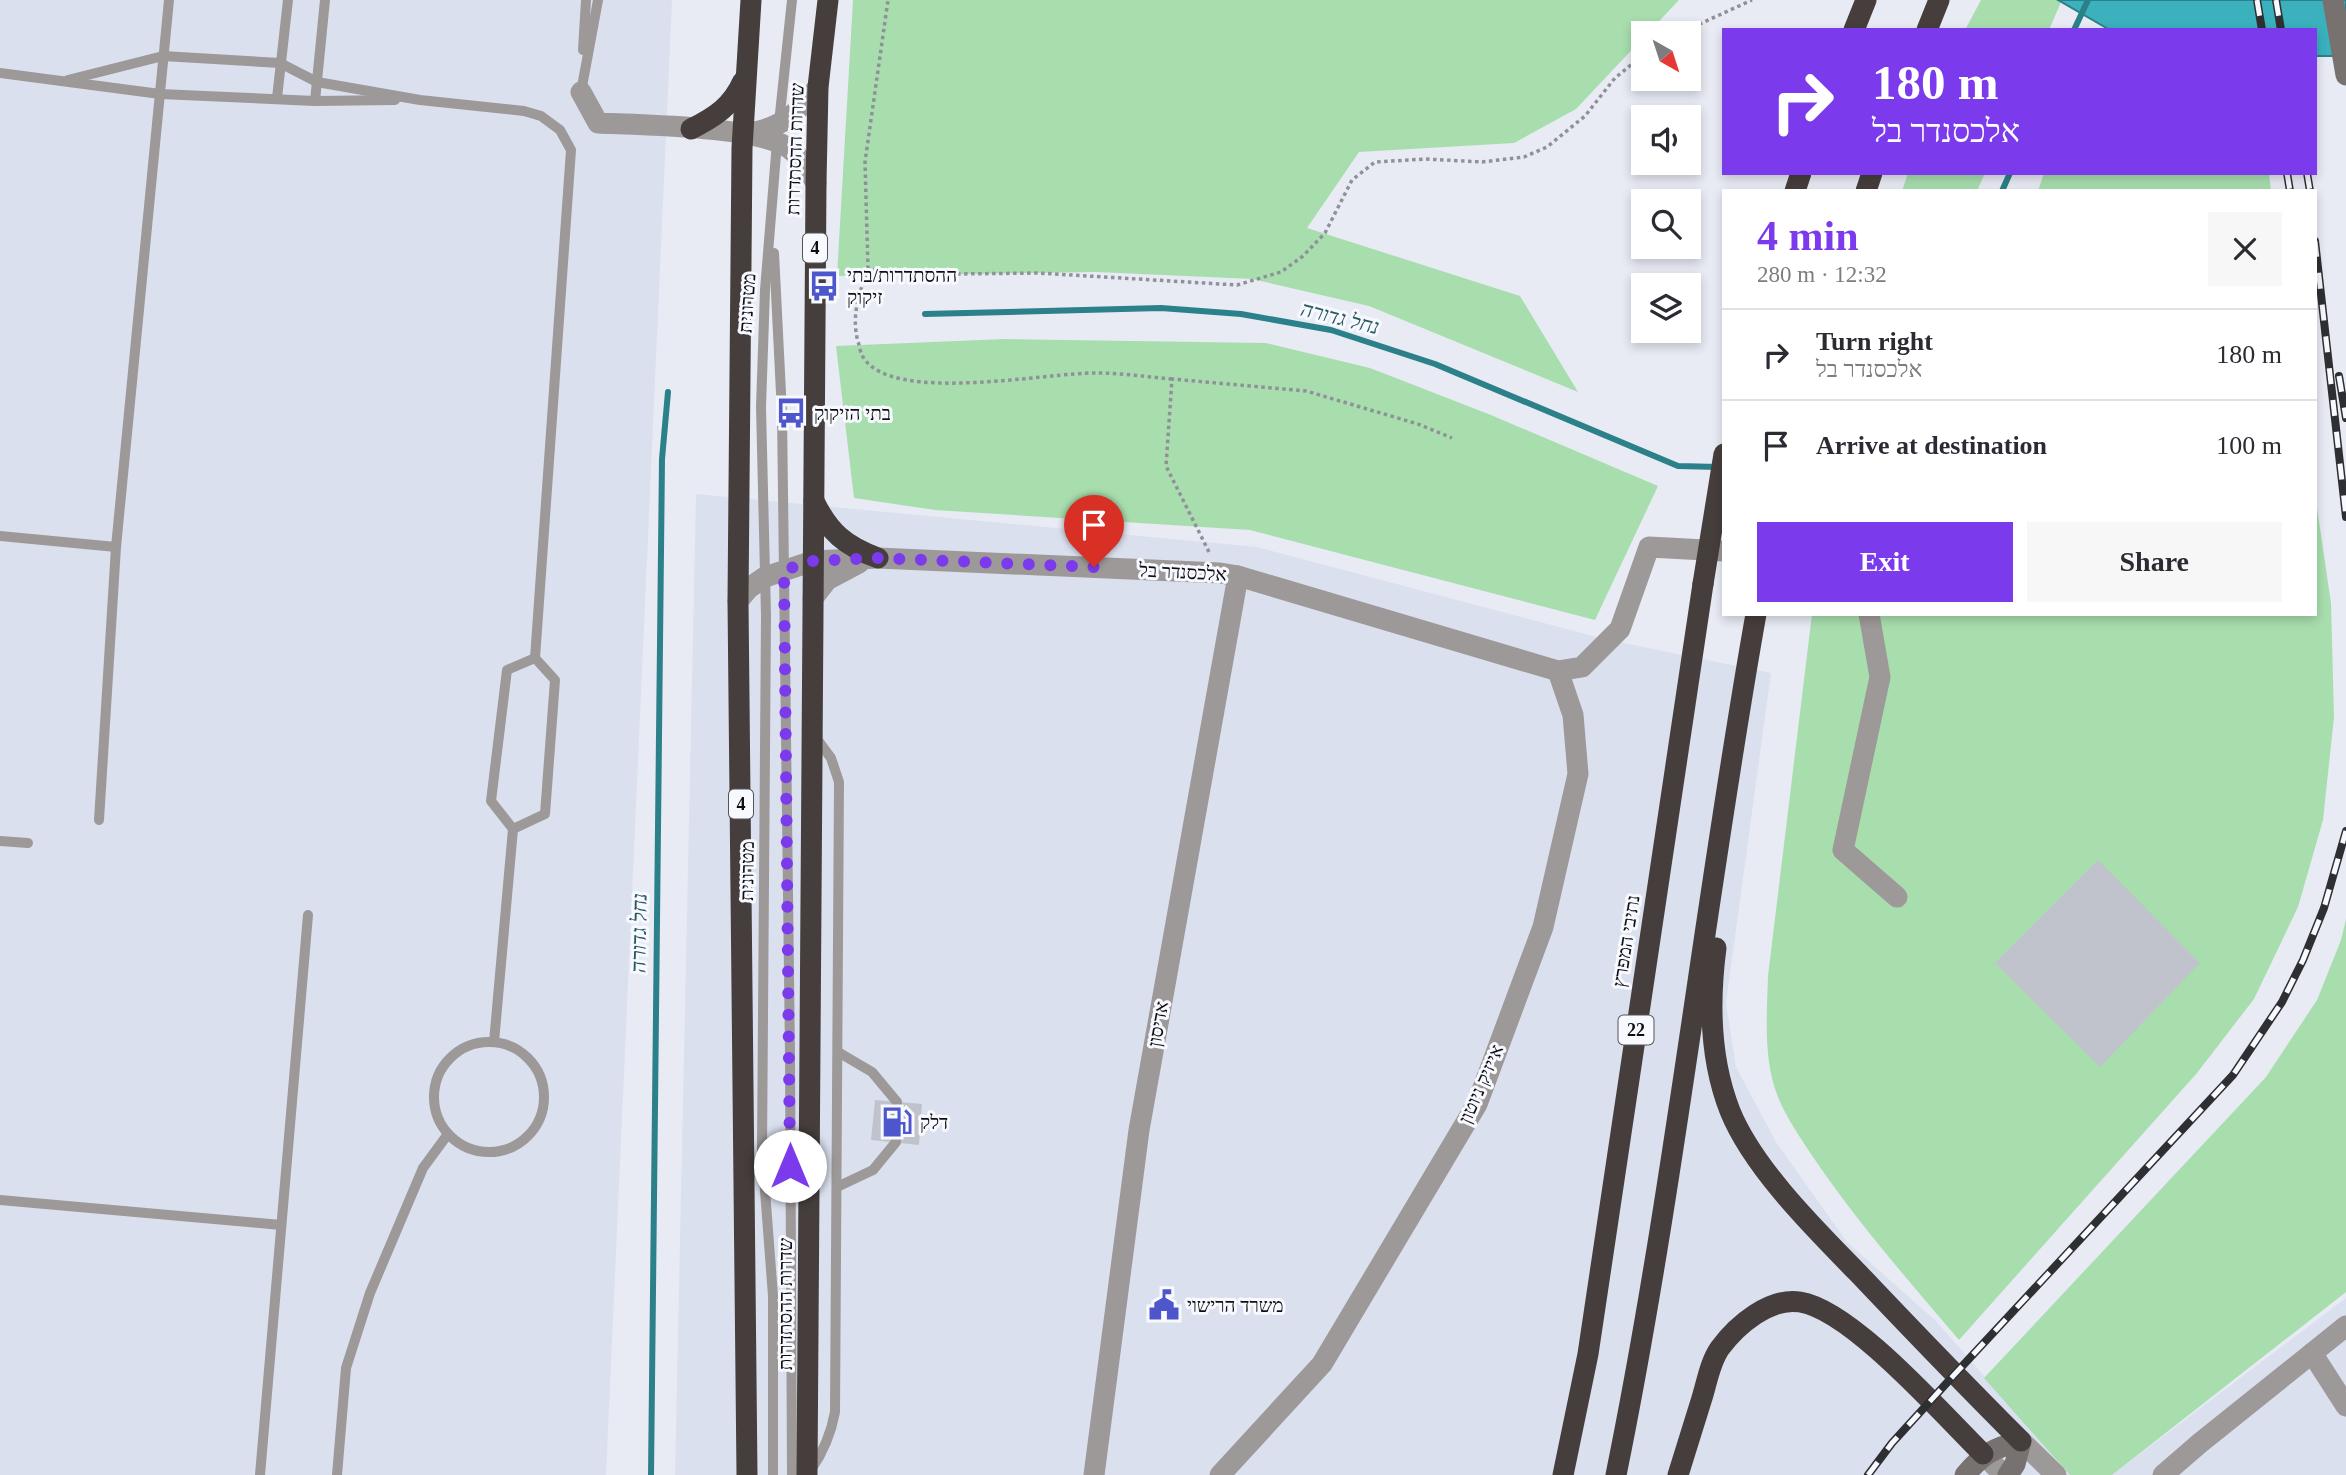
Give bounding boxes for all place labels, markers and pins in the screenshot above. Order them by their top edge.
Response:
place label: ההסתדרות/בתי זיקוק [847,265,957,308]
bus stop icon: ההסתדרות/בתי זיקוק [807,269,841,303]
bus stop icon: בתי הזיקוק [774,396,808,430]
place label: בתי הזיקוק [814,403,891,424]
pin [1064,495,1124,567]
fuel station icon: דלק [880,1105,914,1139]
place label: דלק [920,1112,948,1133]
public building icon: משרד הרישוי [1147,1288,1181,1322]
place label: משרד הרישוי [1187,1295,1283,1316]

